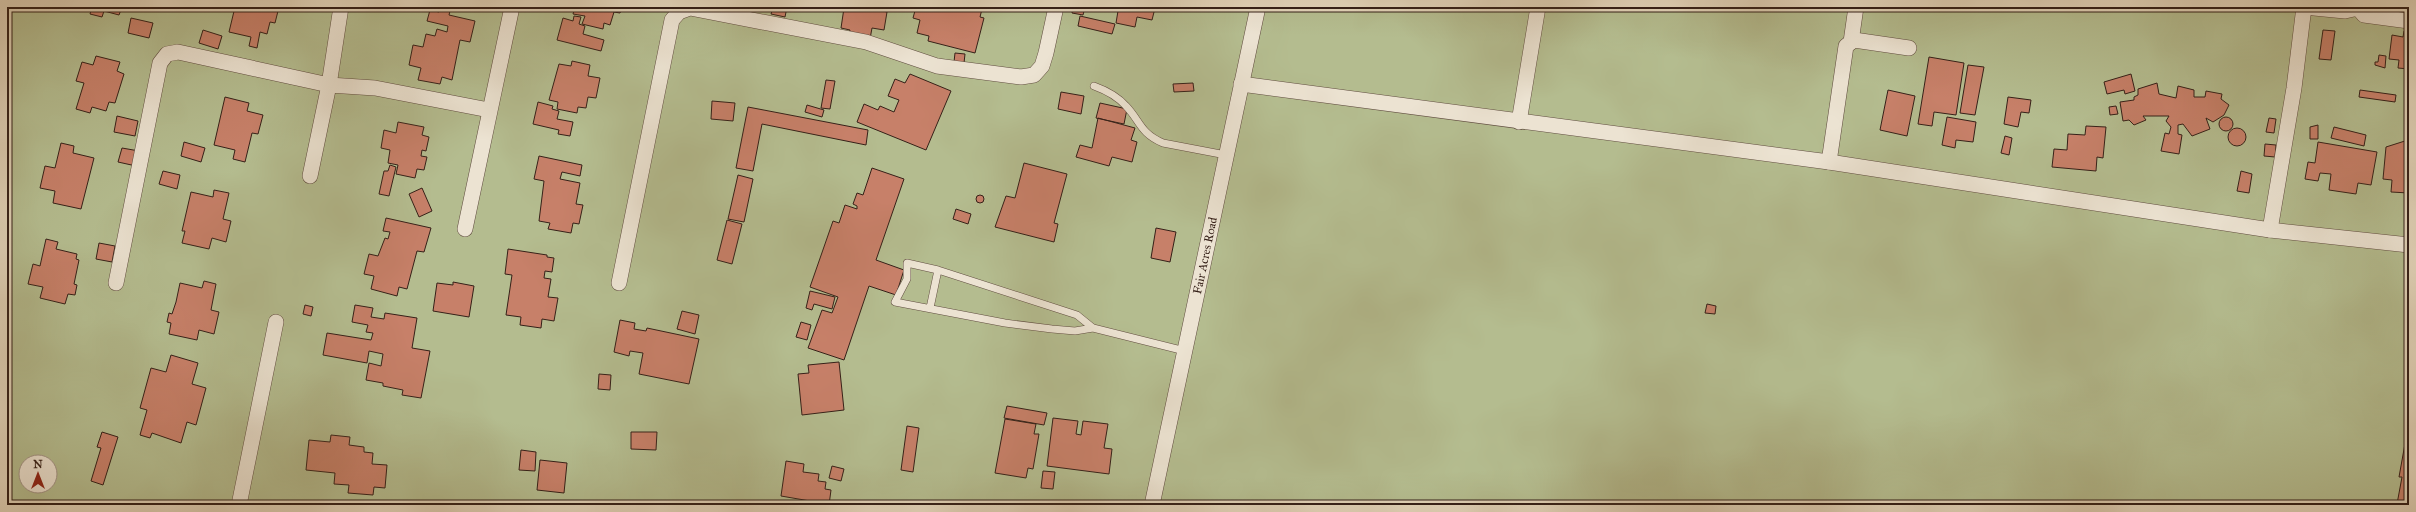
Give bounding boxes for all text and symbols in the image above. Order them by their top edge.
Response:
street label: Fair Acres Road [1190,216,1220,295]
north arrow [18,454,58,494]
text: N [33,458,43,471]

